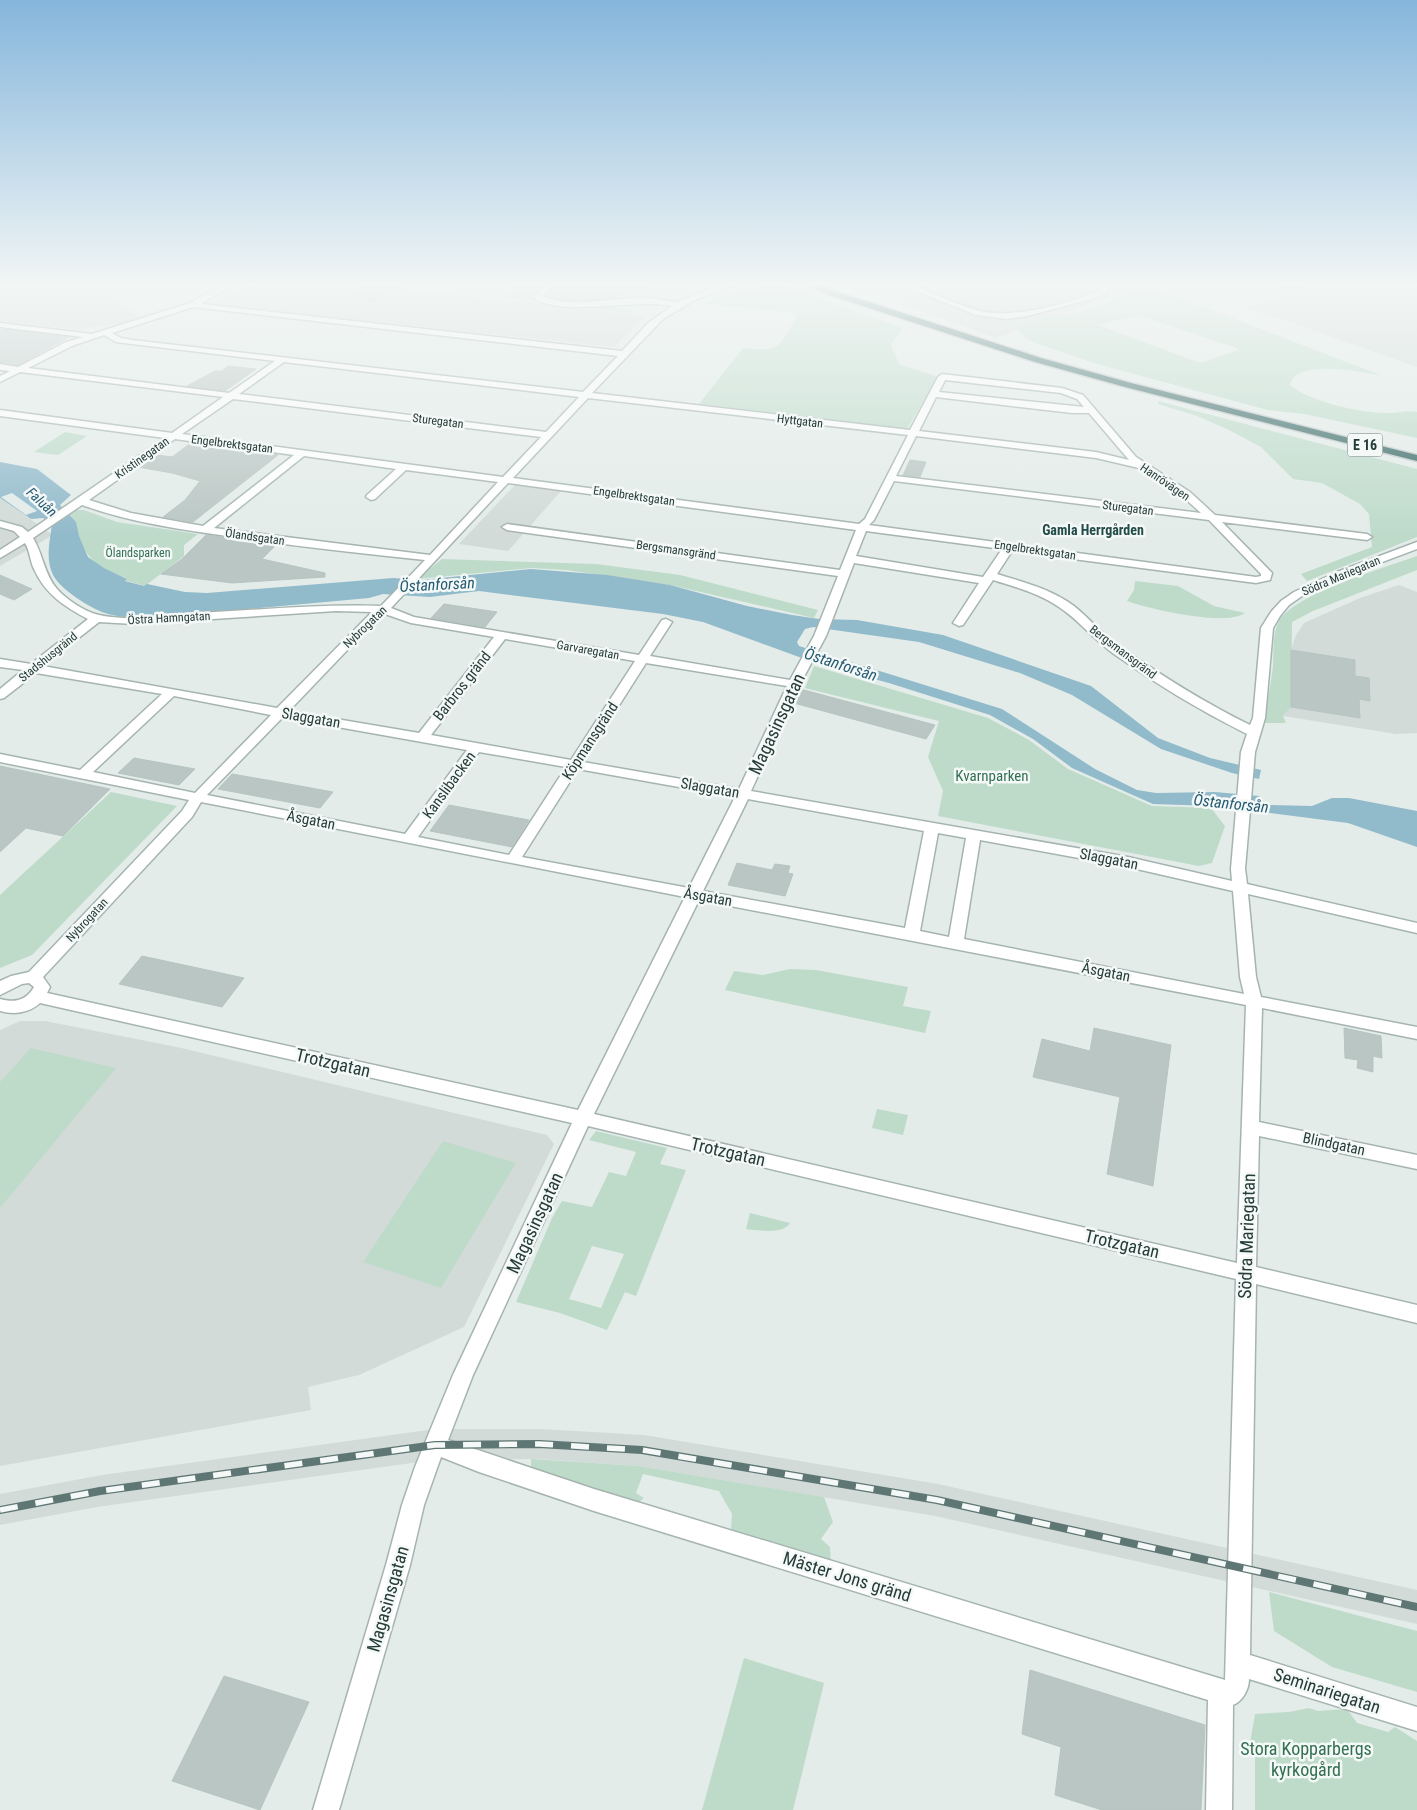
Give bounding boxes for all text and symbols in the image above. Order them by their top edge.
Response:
street label: Sturegatan [412,411,465,431]
street label: Hyttgatan [776,411,824,431]
street label: Engelbrektsgatan [190,432,274,456]
street label: Kristinegatan [112,434,172,482]
road number: E 16 [1348,434,1382,456]
street label: Hanrövägen [1138,460,1193,504]
street label: Engelbrektsgatan [592,483,676,509]
water label: Faluån [24,484,60,520]
street label: Sturegatan [1102,498,1155,518]
district label: Gamla Herrgården [1042,522,1144,538]
street label: Ölandsgatan [224,525,286,548]
street label: Bergsmansgränd [635,537,717,563]
street label: Engelbrektsgatan [993,537,1077,563]
park label: Ölandsparken [105,545,171,560]
street label: Södra Mariegatan [1300,553,1382,599]
water label: Östanforsån [399,573,475,596]
street label: Nybrogatan [340,603,390,651]
street label: Östra Hamngatan [127,608,211,627]
street label: Bergsmansgränd [1087,622,1159,682]
street label: Stadshusgränd [16,629,80,685]
street label: Garvaregatan [556,638,621,662]
water label: Östanforsån [802,644,880,685]
street label: Barbros gränd [429,648,495,724]
street label: Magasinsgatan [744,670,809,778]
street label: Köpmansgränd [558,699,622,783]
street label: Slaggatan [280,704,342,732]
street label: Kanslibacken [419,748,479,822]
park label: Kvarnparken [955,767,1029,785]
street label: Slaggatan [679,774,741,802]
water label: Östanforsån [1192,790,1269,817]
street label: Åsgatan [285,806,337,834]
street label: Slaggatan [1078,845,1140,873]
street label: Åsgatan [682,884,734,910]
street label: Nybrogatan [63,895,111,945]
street label: Åsgatan [1080,958,1132,986]
street label: Trotzgatan [294,1044,373,1081]
street label: Blindgatan [1301,1129,1367,1159]
street label: Trotzgatan [689,1133,768,1170]
street label: Magasinsgatan [502,1169,567,1277]
street label: Södra Mariegatan [1234,1173,1259,1299]
street label: Trotzgatan [1083,1225,1162,1262]
street label: Magasinsgatan [362,1544,413,1654]
street label: Mäster Jons gränd [781,1547,914,1606]
street label: Seminariegatan [1271,1663,1383,1718]
park label: Stora Kopparbergs kyrkogård [1240,1738,1372,1780]

